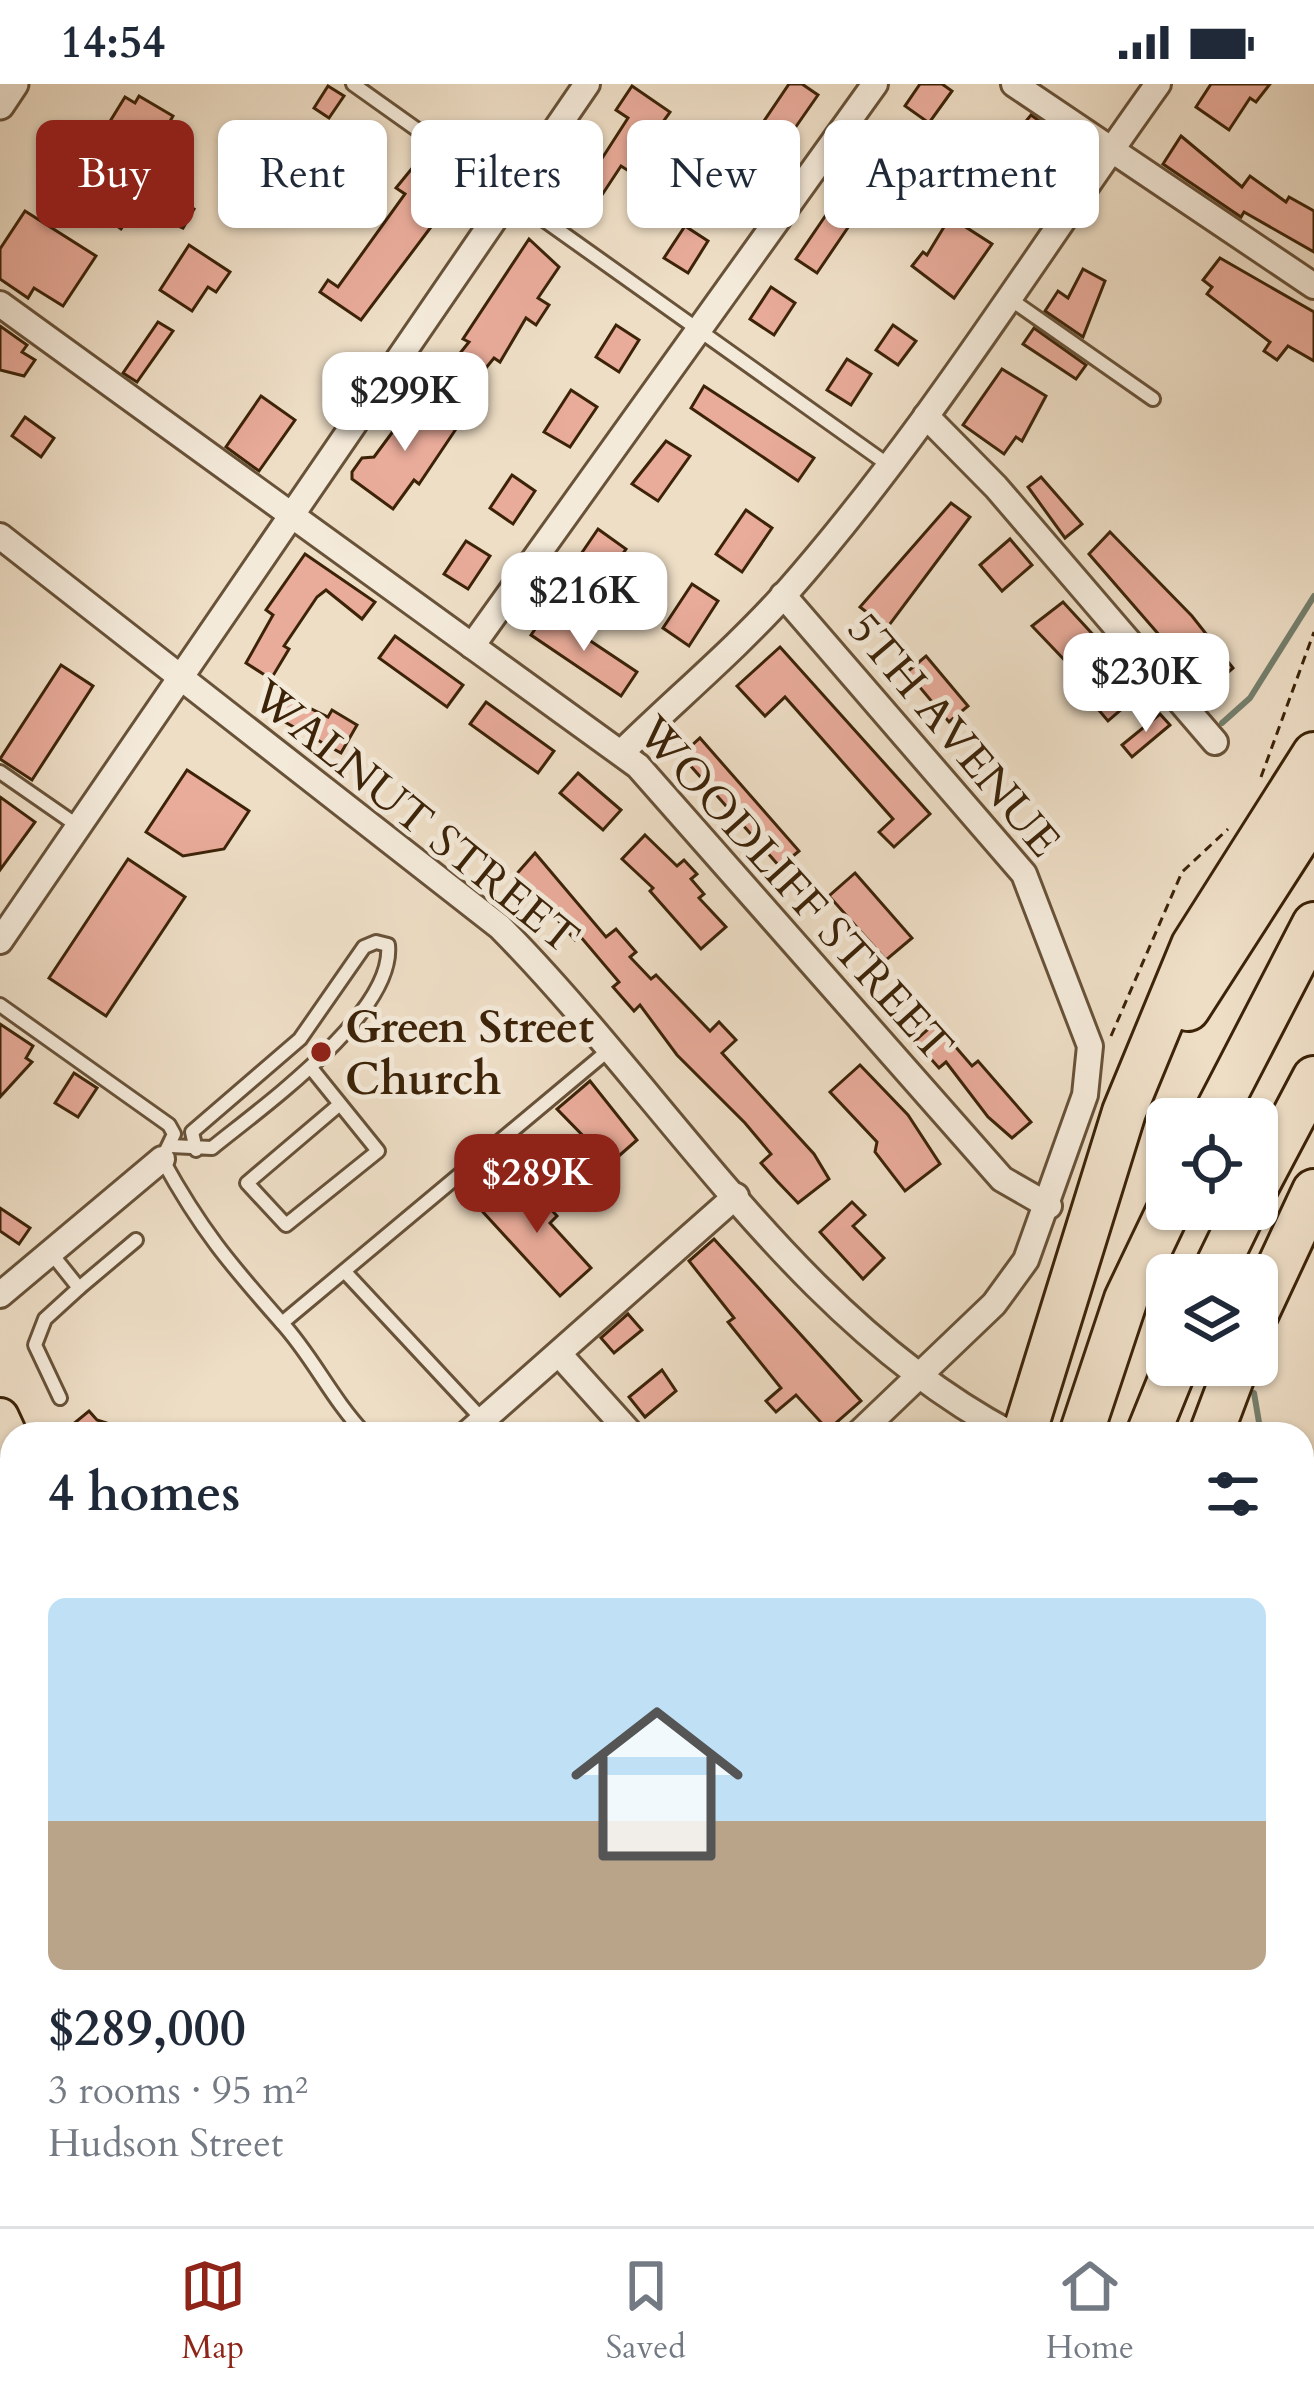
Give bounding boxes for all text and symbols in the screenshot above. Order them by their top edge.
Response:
text: 14:54 [60,12,165,73]
chip: Buy [36,120,194,228]
chip: Rent [218,120,387,228]
chip: Filters [411,120,603,228]
chip: New [627,120,800,228]
chip: Apartment [824,120,1099,228]
pin: $299K [321,352,489,454]
text: $299K [349,364,461,417]
pin: $216K [500,552,668,654]
text: $216K [528,564,640,617]
street label: 5TH AVENUE [834,600,1074,870]
pin: $230K [1062,633,1230,735]
text: $230K [1090,645,1202,698]
street label: WALNUT STREET [238,666,591,968]
street label: WOODLIFF STREET [623,702,967,1075]
place label: Green Street Church [345,997,594,1110]
marker: Green Street Church [308,1039,334,1065]
map controls [1146,1098,1278,1386]
button: locate [1146,1098,1278,1230]
pin: $289K [453,1134,621,1236]
text: $289K [481,1146,593,1199]
button: layers [1146,1254,1278,1386]
text: 4 homes [48,1459,240,1529]
icon: filters [1200,1461,1266,1527]
icon: home [549,1676,765,1892]
text: $289,000 [48,1994,246,2064]
text: 3 rooms · 95 m² [48,2064,308,2117]
text: Hudson Street [48,2117,283,2170]
tab: Map [180,2253,246,2370]
tab: Saved [606,2253,686,2370]
tab: Home [1046,2253,1134,2370]

